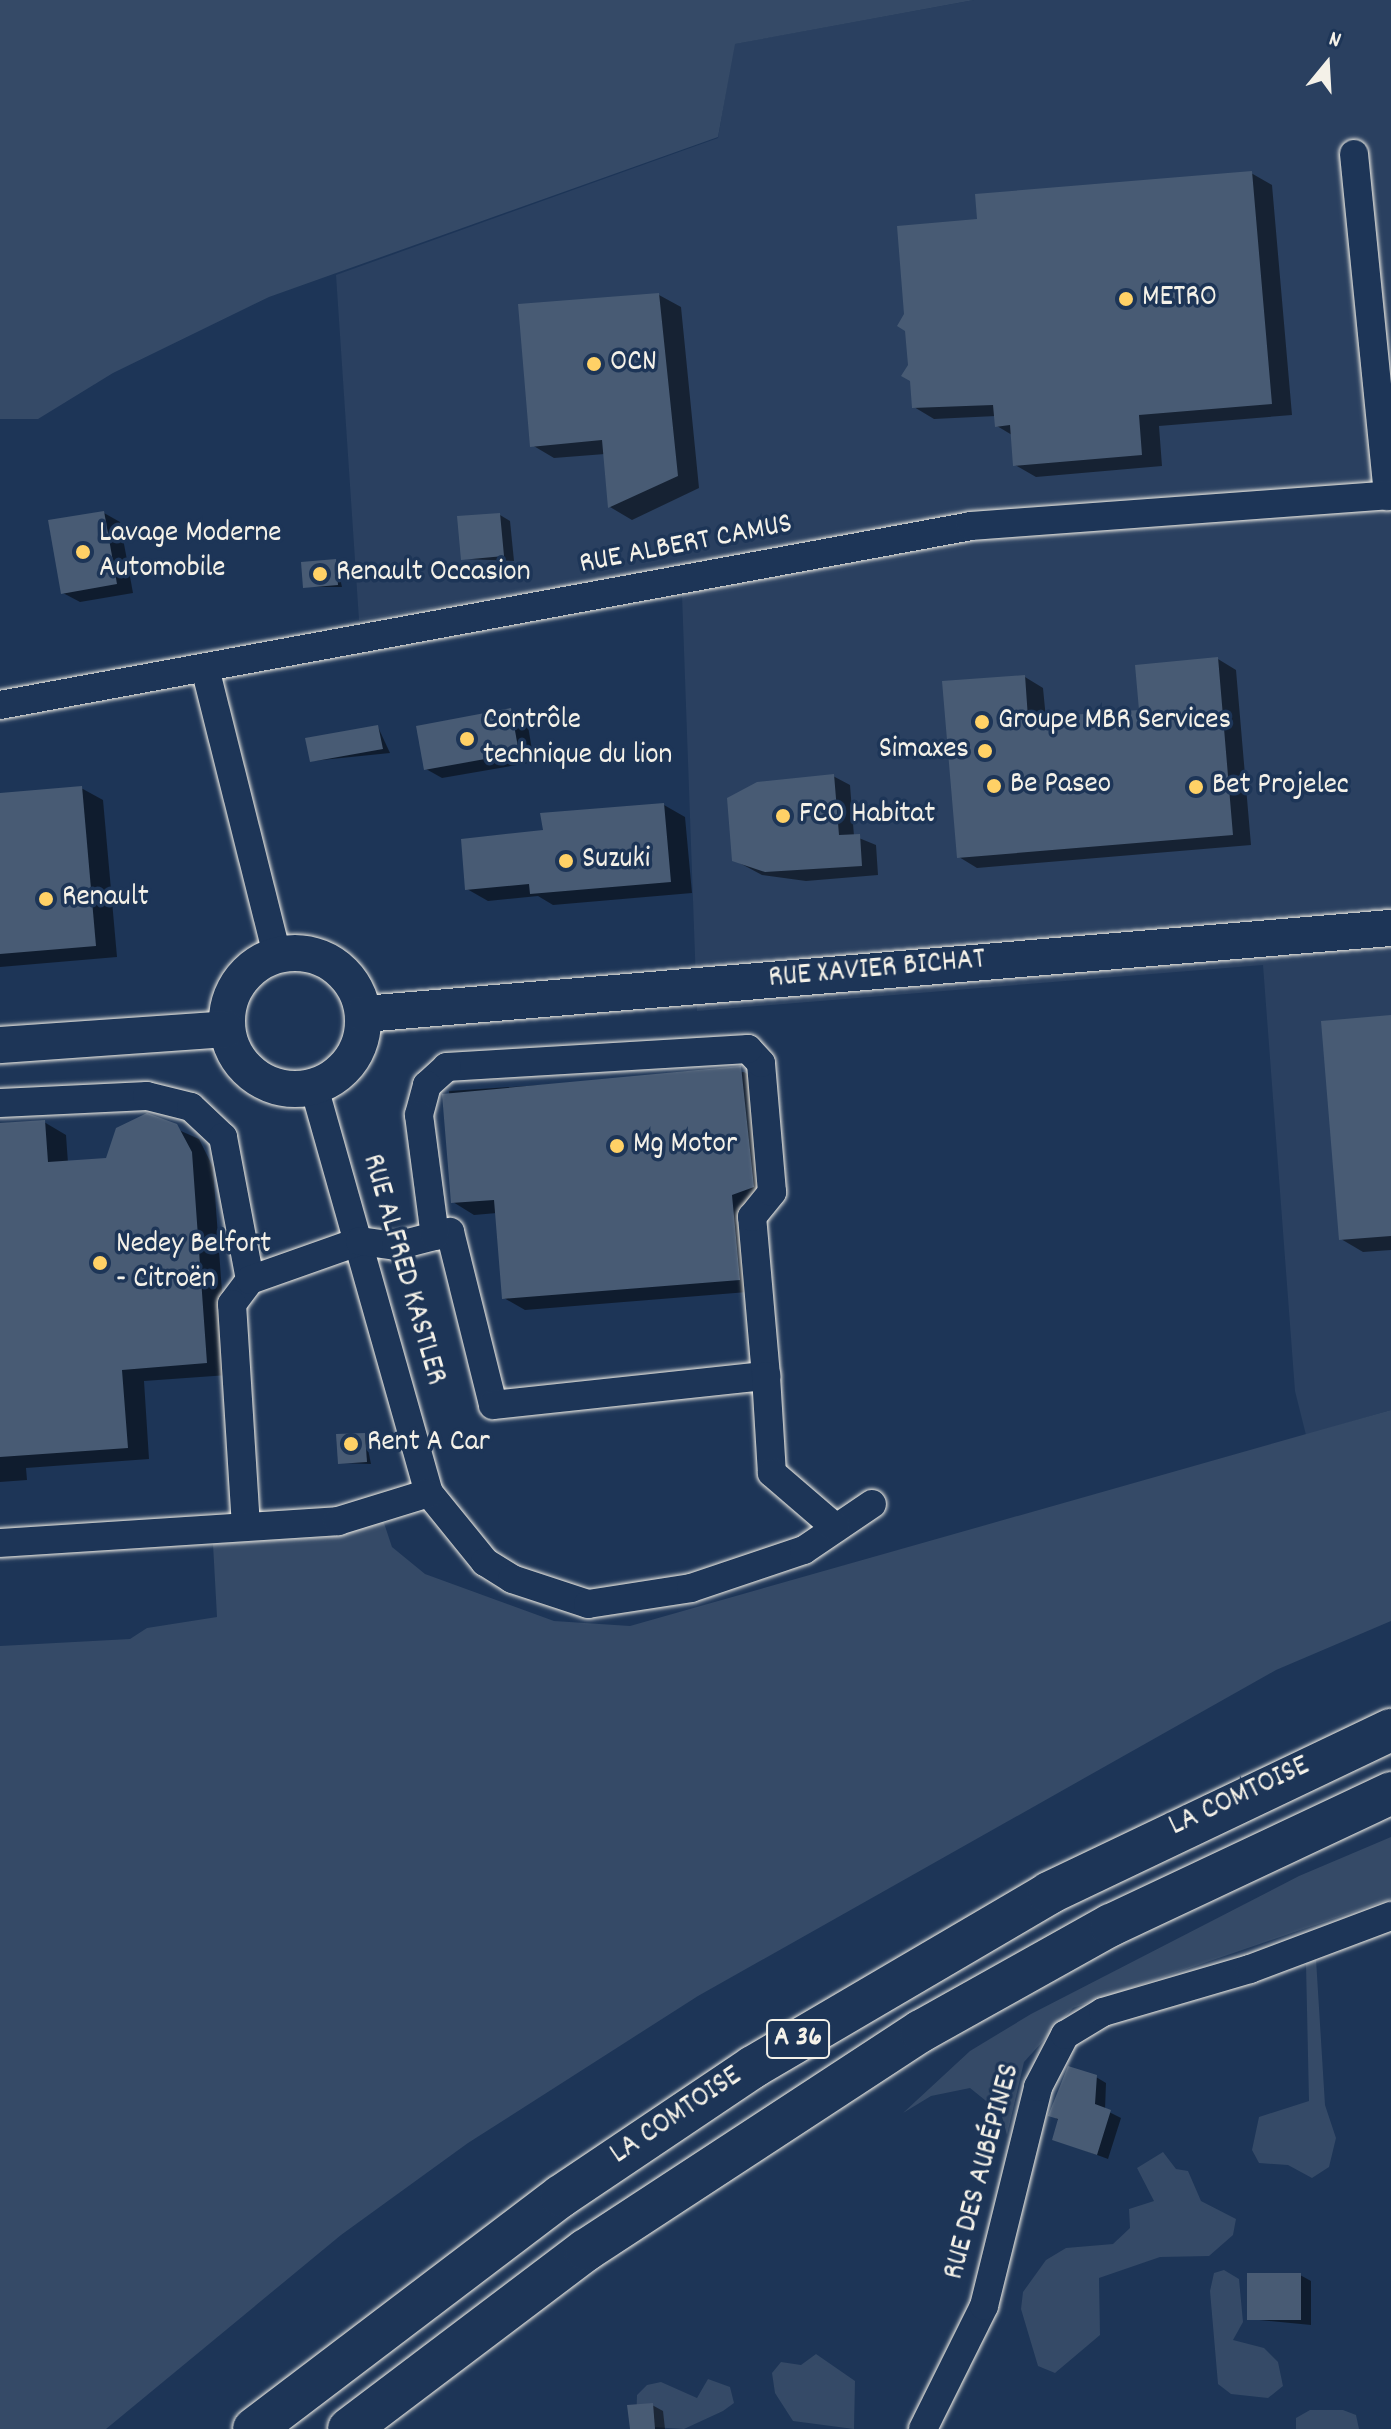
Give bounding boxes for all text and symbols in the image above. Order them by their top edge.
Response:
north arrow [1287,24,1367,104]
text: N [1325,24,1345,57]
place label: METRO [1142,281,1217,317]
marker: METRO [1117,290,1135,308]
place label: OCN [610,346,657,382]
marker: OCN [585,355,603,373]
street label: RUE ALBERT CAMUS [577,508,795,584]
place label: Lavage Moderne Automobile [99,517,282,588]
marker: Lavage Moderne Automobile [74,543,92,561]
place label: Renault Occasion [336,556,530,592]
marker: Renault Occasion [311,565,329,583]
place label: Contrôle technique du lion [483,704,672,774]
place label: Groupe MBR Services [998,704,1231,740]
marker: Groupe MBR Services [973,713,991,731]
marker: Contrôle technique du lion [458,730,476,748]
place label: Simaxes [879,733,969,769]
marker: Simaxes [976,742,994,760]
place label: Be Paseo [1010,768,1111,804]
place label: Bet Projelec [1212,769,1349,805]
marker: Be Paseo [985,777,1003,795]
marker: Bet Projelec [1187,778,1205,796]
place label: FCO Habitat [799,798,935,834]
marker: FCO Habitat [774,807,792,825]
place label: Suzuki [582,843,650,879]
marker: Suzuki [557,852,575,870]
place label: Renault [62,881,149,917]
marker: Renault [37,890,55,908]
street label: RUE XAVIER BICHAT [767,944,987,998]
place label: Mg Motor [633,1128,737,1164]
marker: Mg Motor [608,1137,626,1155]
street label: RUE ALFRED KASTLER [352,1151,452,1389]
place label: Nedey Belfort - Citroën [116,1228,271,1298]
marker: Nedey Belfort - Citroën [91,1254,109,1272]
place label: Rent A Car [367,1426,490,1462]
marker: Rent A Car [342,1435,360,1453]
street label: LA COMTOISE [1164,1750,1316,1846]
road number: A 36 [766,2015,830,2063]
street label: LA COMTOISE [605,2060,749,2174]
street label: RUE DES AUBÉPINES [938,2060,1030,2284]

